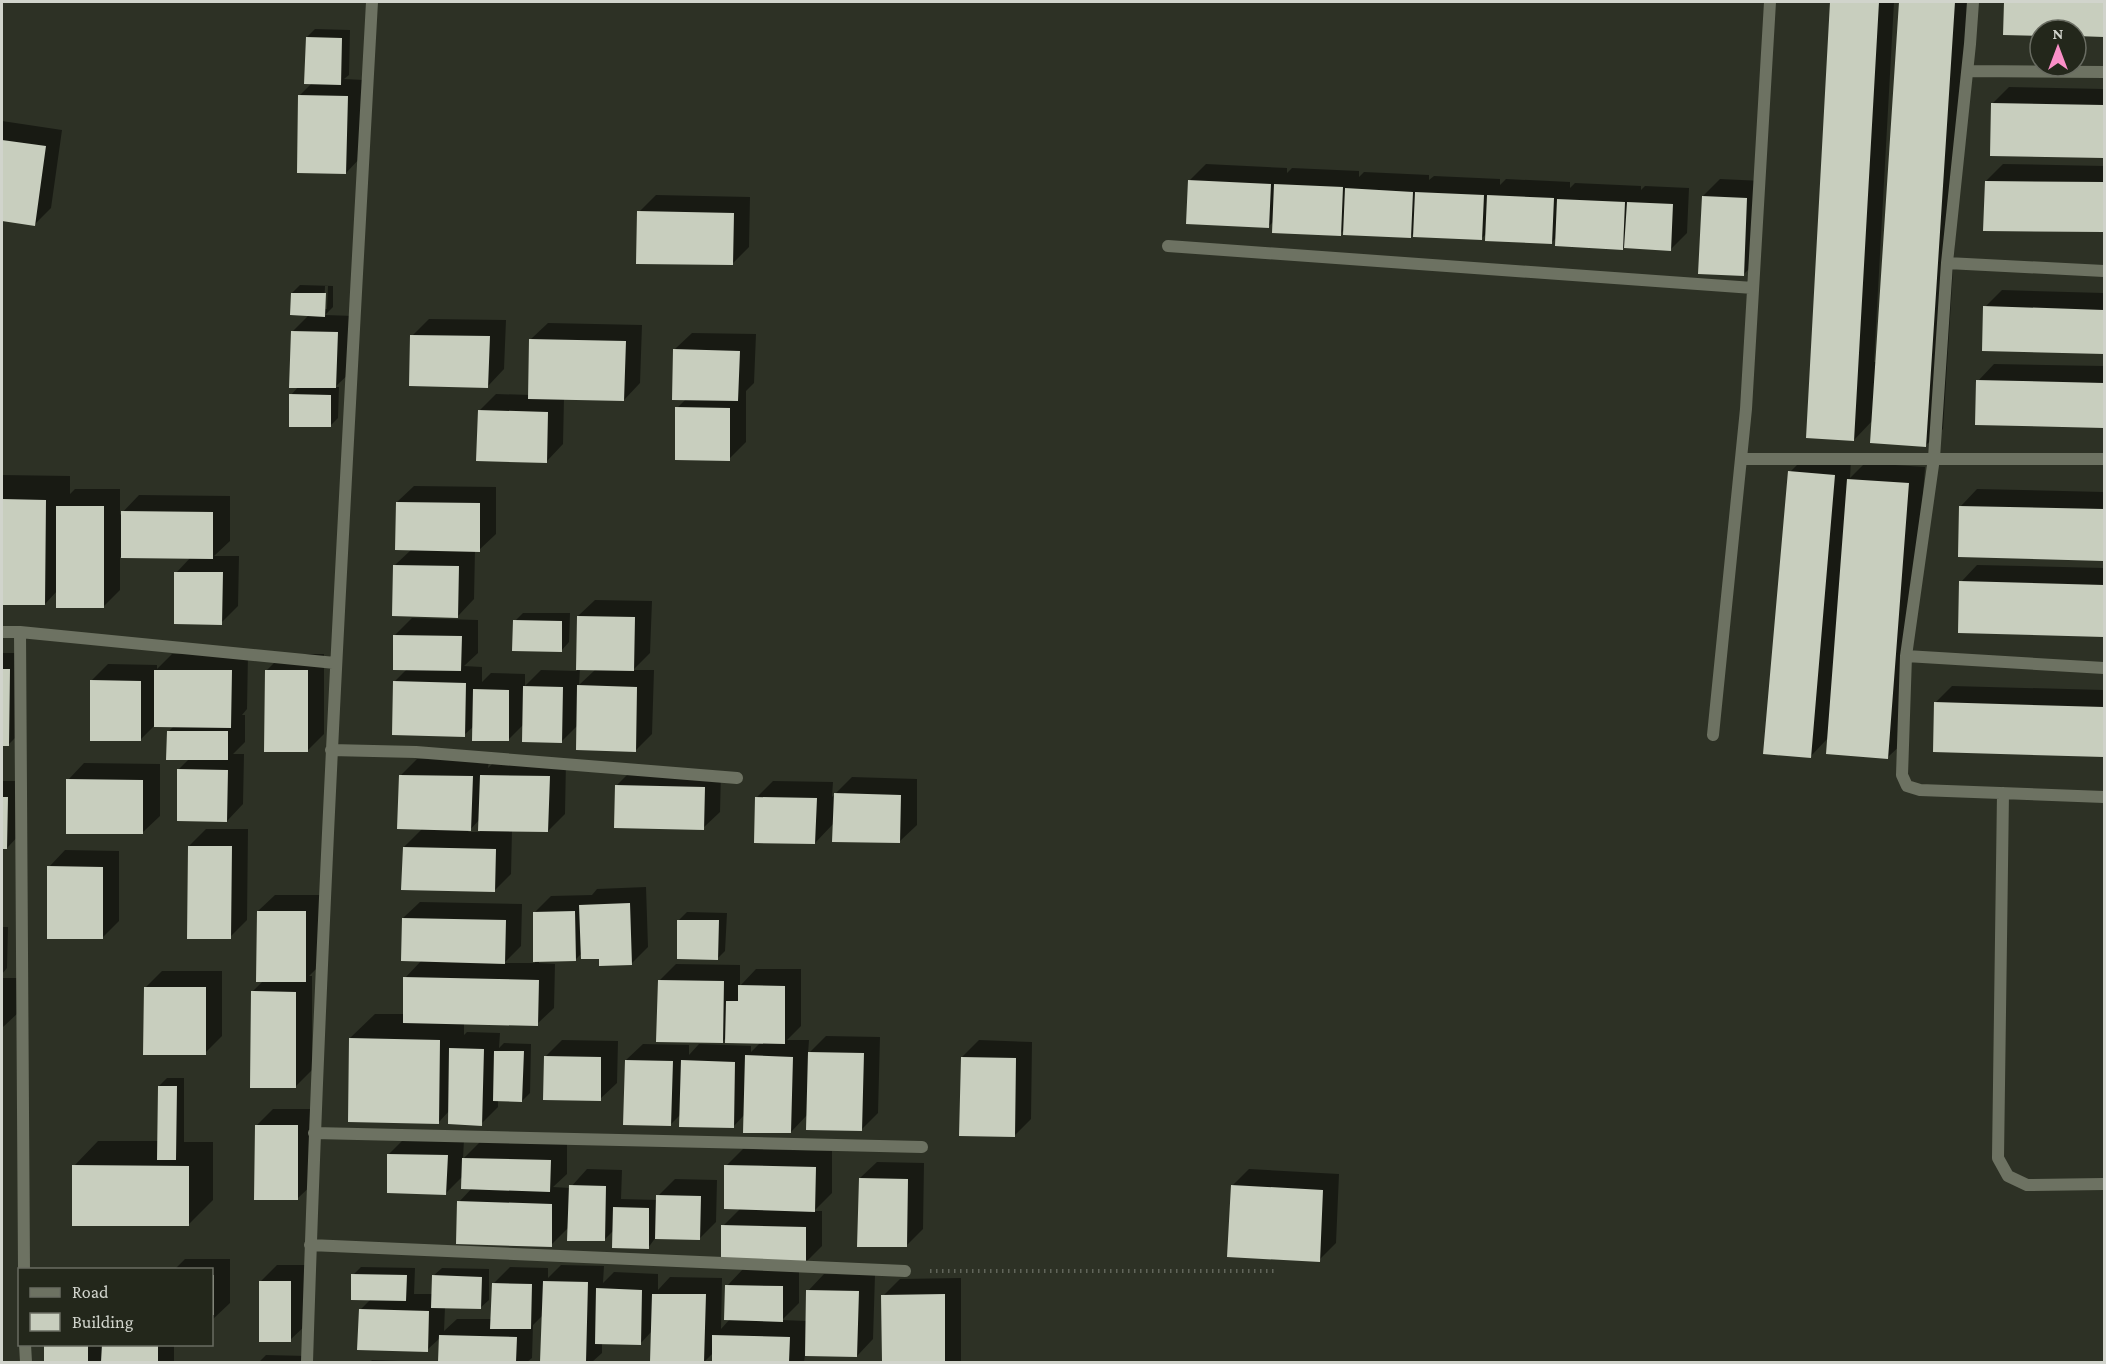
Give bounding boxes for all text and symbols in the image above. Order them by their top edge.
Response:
north arrow [2028,18,2088,78]
text: N [2053,25,2064,42]
legend [18,1268,213,1346]
text: Road [72,1282,109,1302]
text: Building [72,1312,134,1332]

